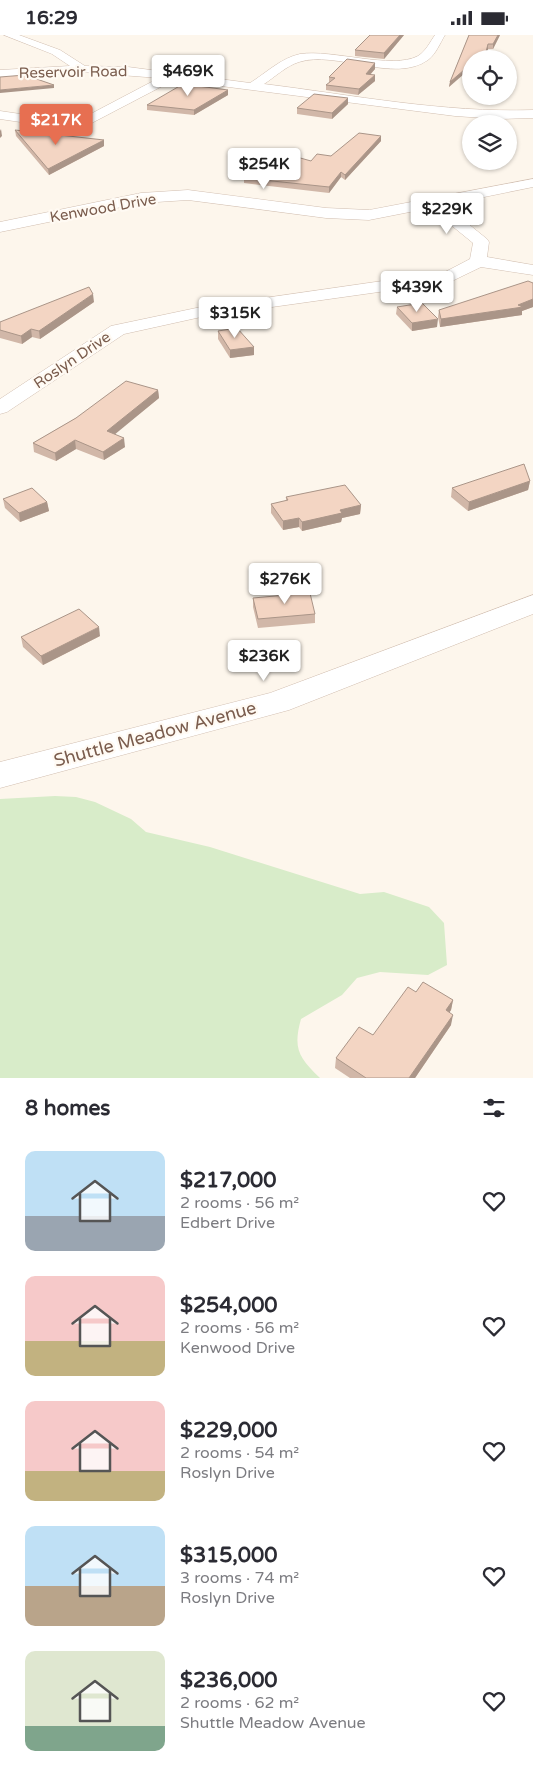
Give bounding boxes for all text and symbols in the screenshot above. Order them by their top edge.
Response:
text: 16:29 [25,7,78,29]
map controls [462,50,517,170]
button: locate [462,50,517,105]
pin: $469K [153,55,223,97]
text: $469K [163,61,213,81]
street label: Reservoir Road [19,62,127,82]
pin: $217K [21,103,91,146]
text: $217K [31,110,81,130]
button: layers [462,115,517,170]
pin: $254K [229,147,299,190]
text: $254K [239,154,289,174]
street label: Kenwood Drive [48,190,158,226]
pin: $229K [412,193,482,235]
text: $229K [422,199,472,219]
pin: $439K [382,271,452,313]
text: $439K [392,277,442,297]
pin: $315K [200,297,270,339]
text: $315K [210,303,260,323]
street label: Roslyn Drive [30,328,114,392]
pin: $276K [250,563,320,605]
text: $276K [260,569,310,589]
pin: $236K [229,639,299,682]
text: $236K [239,646,289,666]
street label: Shuttle Meadow Avenue [51,696,259,772]
icon: filters [480,1094,508,1122]
text: 8 homes [25,1096,110,1121]
text: $217,000 [180,1168,276,1193]
icon: home [65,1171,125,1231]
icon: heart [480,1187,508,1215]
text: 2 rooms · 56 m² [180,1193,299,1213]
text: Edbert Drive [180,1213,275,1233]
text: $254,000 [180,1293,278,1318]
icon: home [65,1296,125,1356]
icon: heart [480,1312,508,1340]
text: 2 rooms · 56 m² [180,1318,299,1338]
text: Kenwood Drive [180,1338,295,1358]
text: $229,000 [180,1418,278,1443]
icon: home [65,1421,125,1481]
icon: heart [480,1437,508,1465]
text: 2 rooms · 54 m² [180,1443,299,1463]
text: Roslyn Drive [180,1463,275,1483]
text: $315,000 [180,1543,277,1568]
icon: home [65,1546,125,1606]
icon: heart [480,1562,508,1590]
text: 3 rooms · 74 m² [180,1568,299,1588]
text: Roslyn Drive [180,1588,275,1608]
text: $236,000 [180,1668,278,1693]
icon: home [65,1671,125,1731]
icon: heart [480,1687,508,1715]
text: 2 rooms · 62 m² [180,1693,299,1713]
text: Shuttle Meadow Avenue [180,1713,366,1733]

